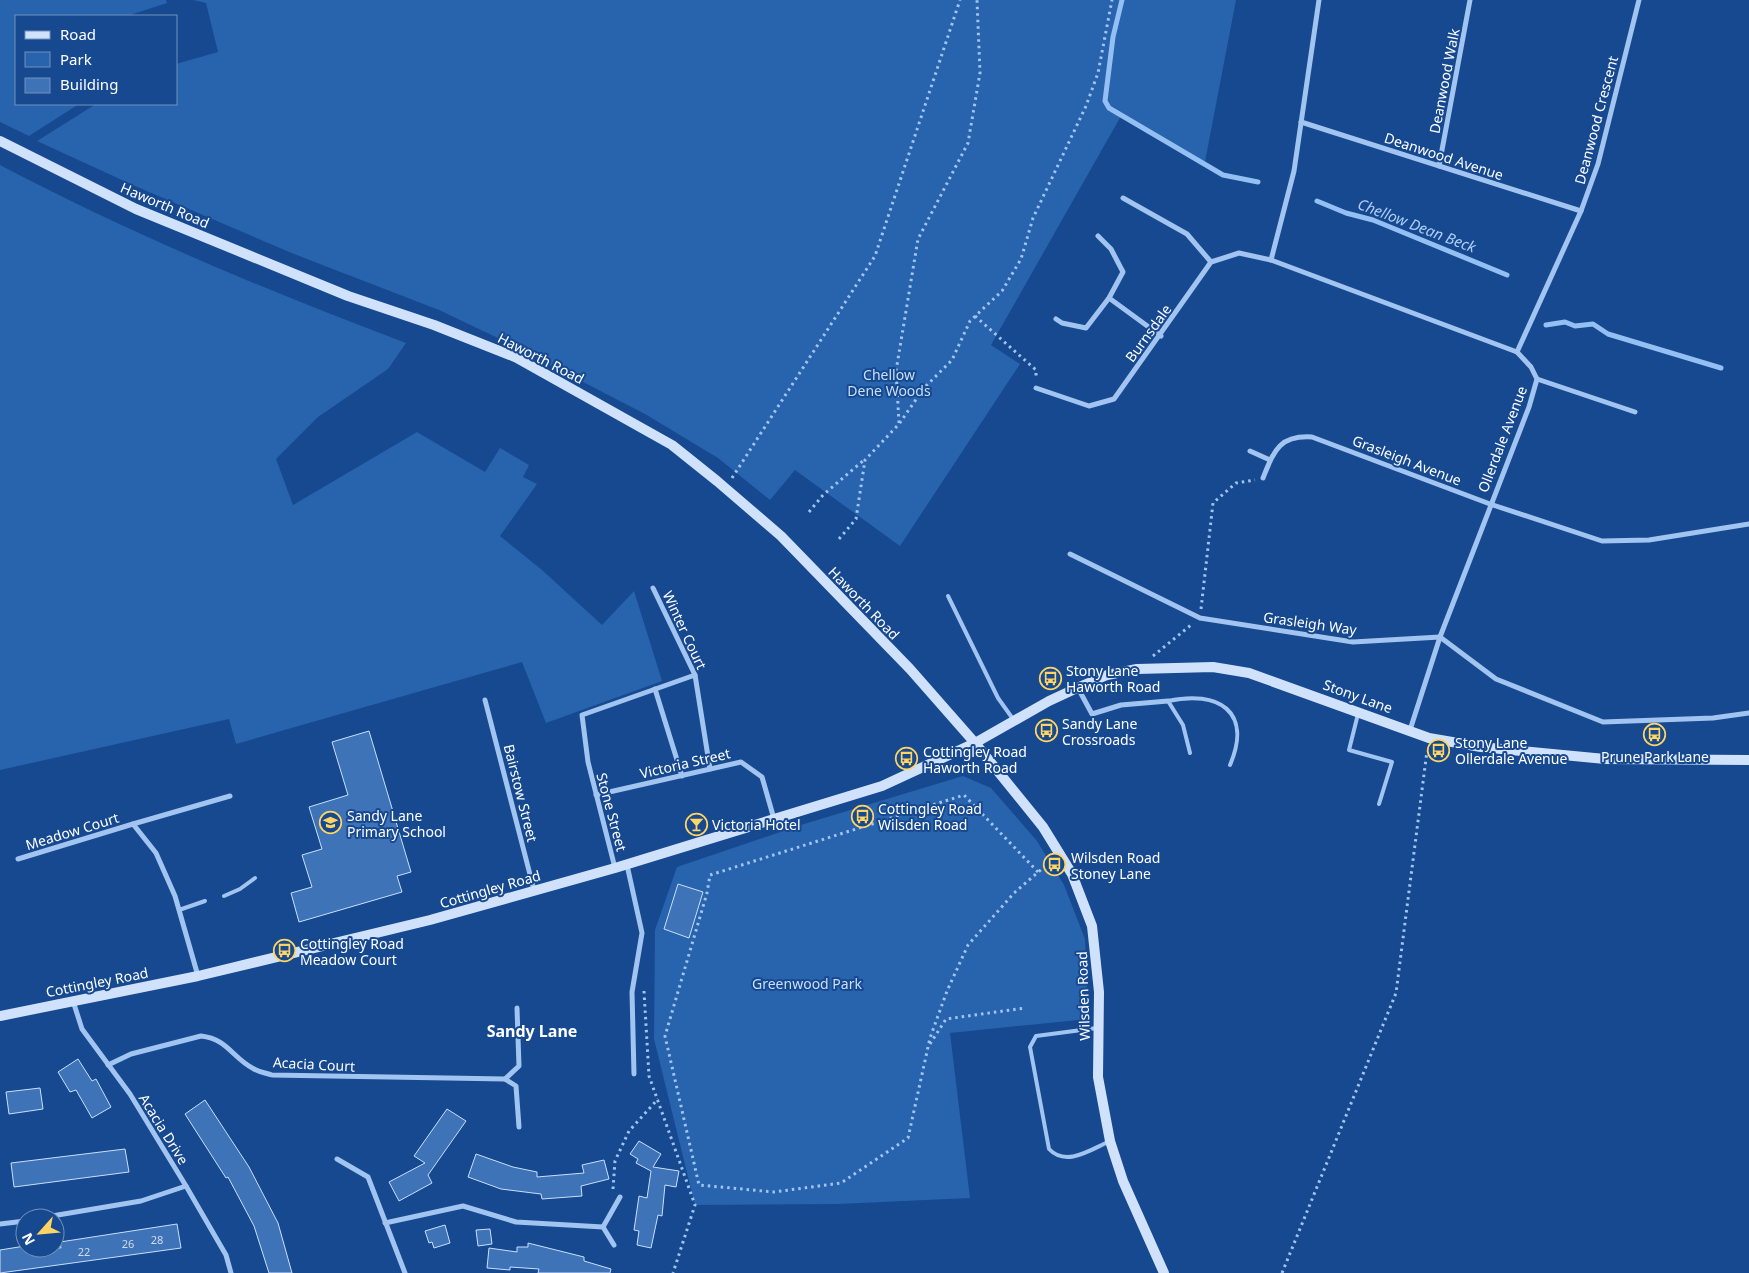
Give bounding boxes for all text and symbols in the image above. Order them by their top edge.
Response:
legend [15,15,178,105]
text: Road [60,24,96,44]
street label: Deanwood Walk [1425,26,1464,135]
text: Park [60,49,92,69]
street label: Deanwood Crescent [1570,54,1622,186]
text: Building [60,74,118,94]
street label: Deanwood Avenue [1382,128,1506,184]
street label: Haworth Road [118,178,212,232]
water label: Chellow Dean Beck [1355,193,1479,257]
street label: Burnsdale [1121,300,1175,366]
street label: Haworth Road [495,328,587,388]
park label: Chellow Dene Woods [847,365,931,400]
street label: Ollerdale Avenue [1473,383,1531,495]
street label: Grasleigh Avenue [1350,430,1464,490]
street label: Haworth Road [824,562,904,644]
street label: Winter Court [659,588,711,672]
street label: Grasleigh Way [1262,607,1359,639]
place label: Stony Lane Haworth Road [1066,661,1160,696]
bus stop icon: Stony Lane Haworth Road [1038,666,1062,690]
street label: Stony Lane [1321,675,1395,717]
place label: Sandy Lane Crossroads [1062,714,1137,749]
bus stop icon: Sandy Lane Crossroads [1034,719,1058,743]
bus stop icon: Prune Park Lane [1643,722,1667,746]
place label: Stony Lane Ollerdale Avenue [1455,733,1567,768]
bus stop icon: Stony Lane Ollerdale Avenue [1427,738,1451,762]
street label: Bairstow Street [500,742,542,844]
place label: Cottingley Road Haworth Road [923,742,1027,777]
street label: Victoria Street [638,743,732,783]
bus stop icon: Cottingley Road Haworth Road [895,747,919,771]
place label: Prune Park Lane [1601,747,1709,766]
street label: Stone Street [592,771,632,853]
place label: Cottingley Road Wilsden Road [878,799,982,834]
bus stop icon: Cottingley Road Wilsden Road [850,804,874,828]
place label: Sandy Lane Primary School [347,806,446,841]
street label: Meadow Court [23,808,121,854]
school or university icon: Sandy Lane Primary School [319,811,343,835]
bar icon: Victoria Hotel [684,812,708,836]
place label: Victoria Hotel [712,815,801,834]
place label: Wilsden Road Stoney Lane [1071,848,1160,883]
bus stop icon: Wilsden Road Stoney Lane [1043,853,1067,877]
street label: Cottingley Road [437,866,543,912]
place label: Cottingley Road Meadow Court [300,934,404,969]
bus stop icon: Cottingley Road Meadow Court [272,939,296,963]
street label: Wilsden Road [1072,951,1094,1041]
street label: Cottingley Road [44,963,150,1001]
park label: Greenwood Park [752,974,862,993]
district label: Sandy Lane [487,1020,577,1042]
street label: Acacia Court [272,1052,356,1076]
street label: Acacia Drive [135,1090,193,1168]
north arrow [15,1208,65,1258]
text: N [17,1230,39,1249]
house number: 28 [151,1232,163,1247]
house number: 26 [122,1236,134,1251]
house number: 22 [78,1244,90,1259]

